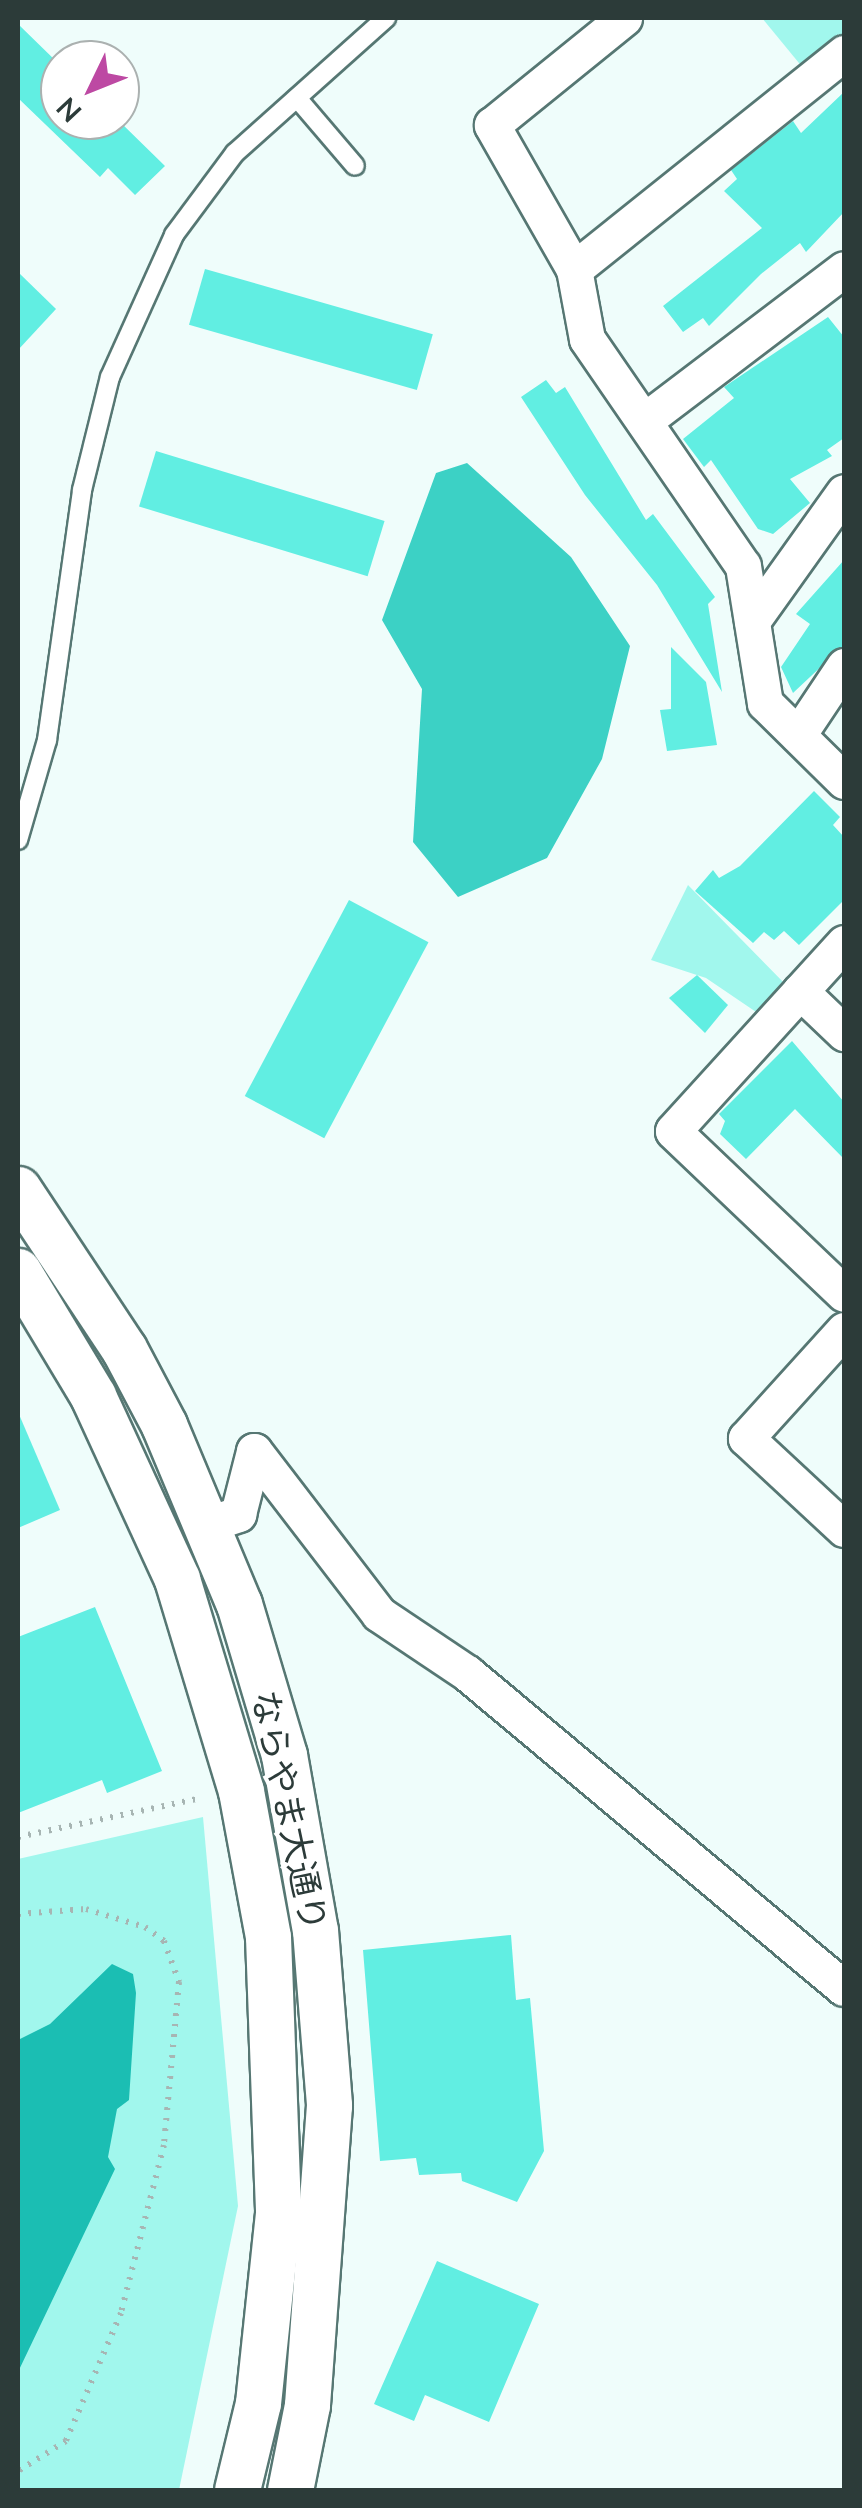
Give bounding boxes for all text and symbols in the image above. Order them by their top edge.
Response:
north arrow [40,40,140,140]
text: N [48,88,91,130]
street label: ならやま大通り [242,1687,334,1935]

